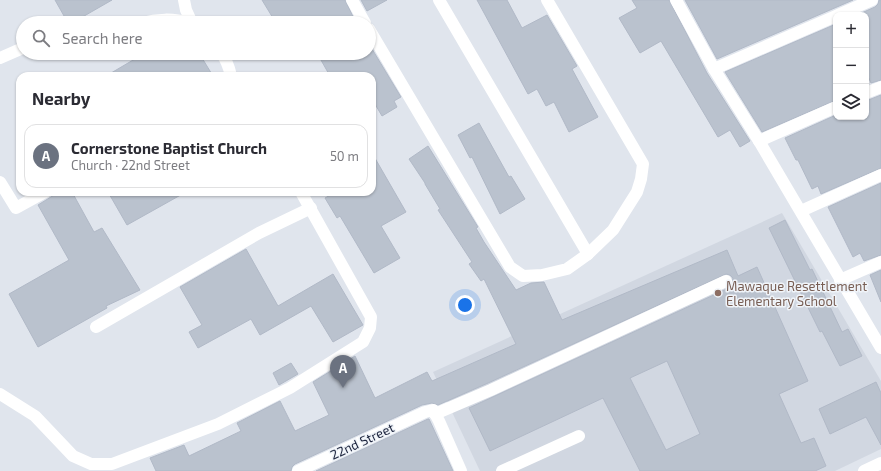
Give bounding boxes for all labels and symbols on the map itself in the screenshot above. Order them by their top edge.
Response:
place label: Mawaque Resettlement Elementary School [726,278,867,309]
marker: Mawaque Resettlement Elementary School [713,288,723,298]
your location [455,295,475,315]
pin: A [330,355,356,388]
street label: 22nd Street [328,419,397,463]

